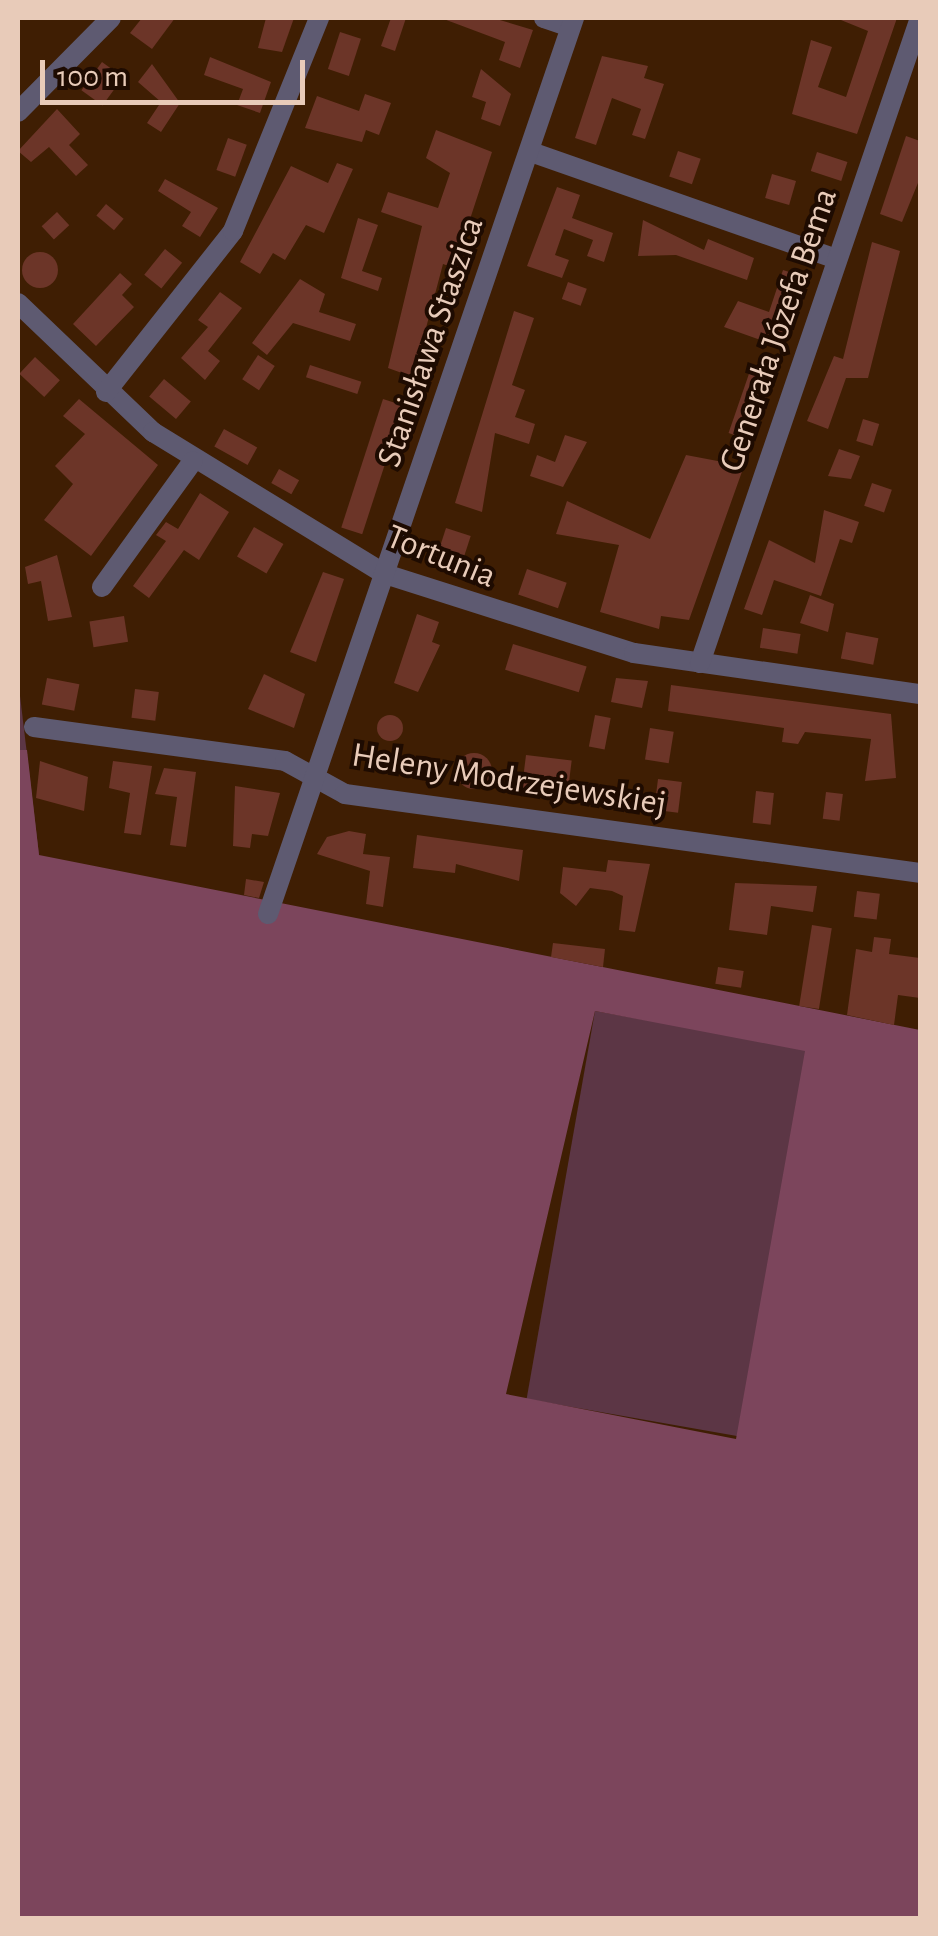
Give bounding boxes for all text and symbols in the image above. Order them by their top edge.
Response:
scale bar [45,40,310,102]
text: 100 m [57,62,128,92]
street label: Generała Józefa Bema [711,183,847,477]
street label: Stanisława Staszica [369,211,493,473]
street label: Tortunia [380,516,502,598]
street label: Heleny Modrzejewskiej [349,734,669,826]

